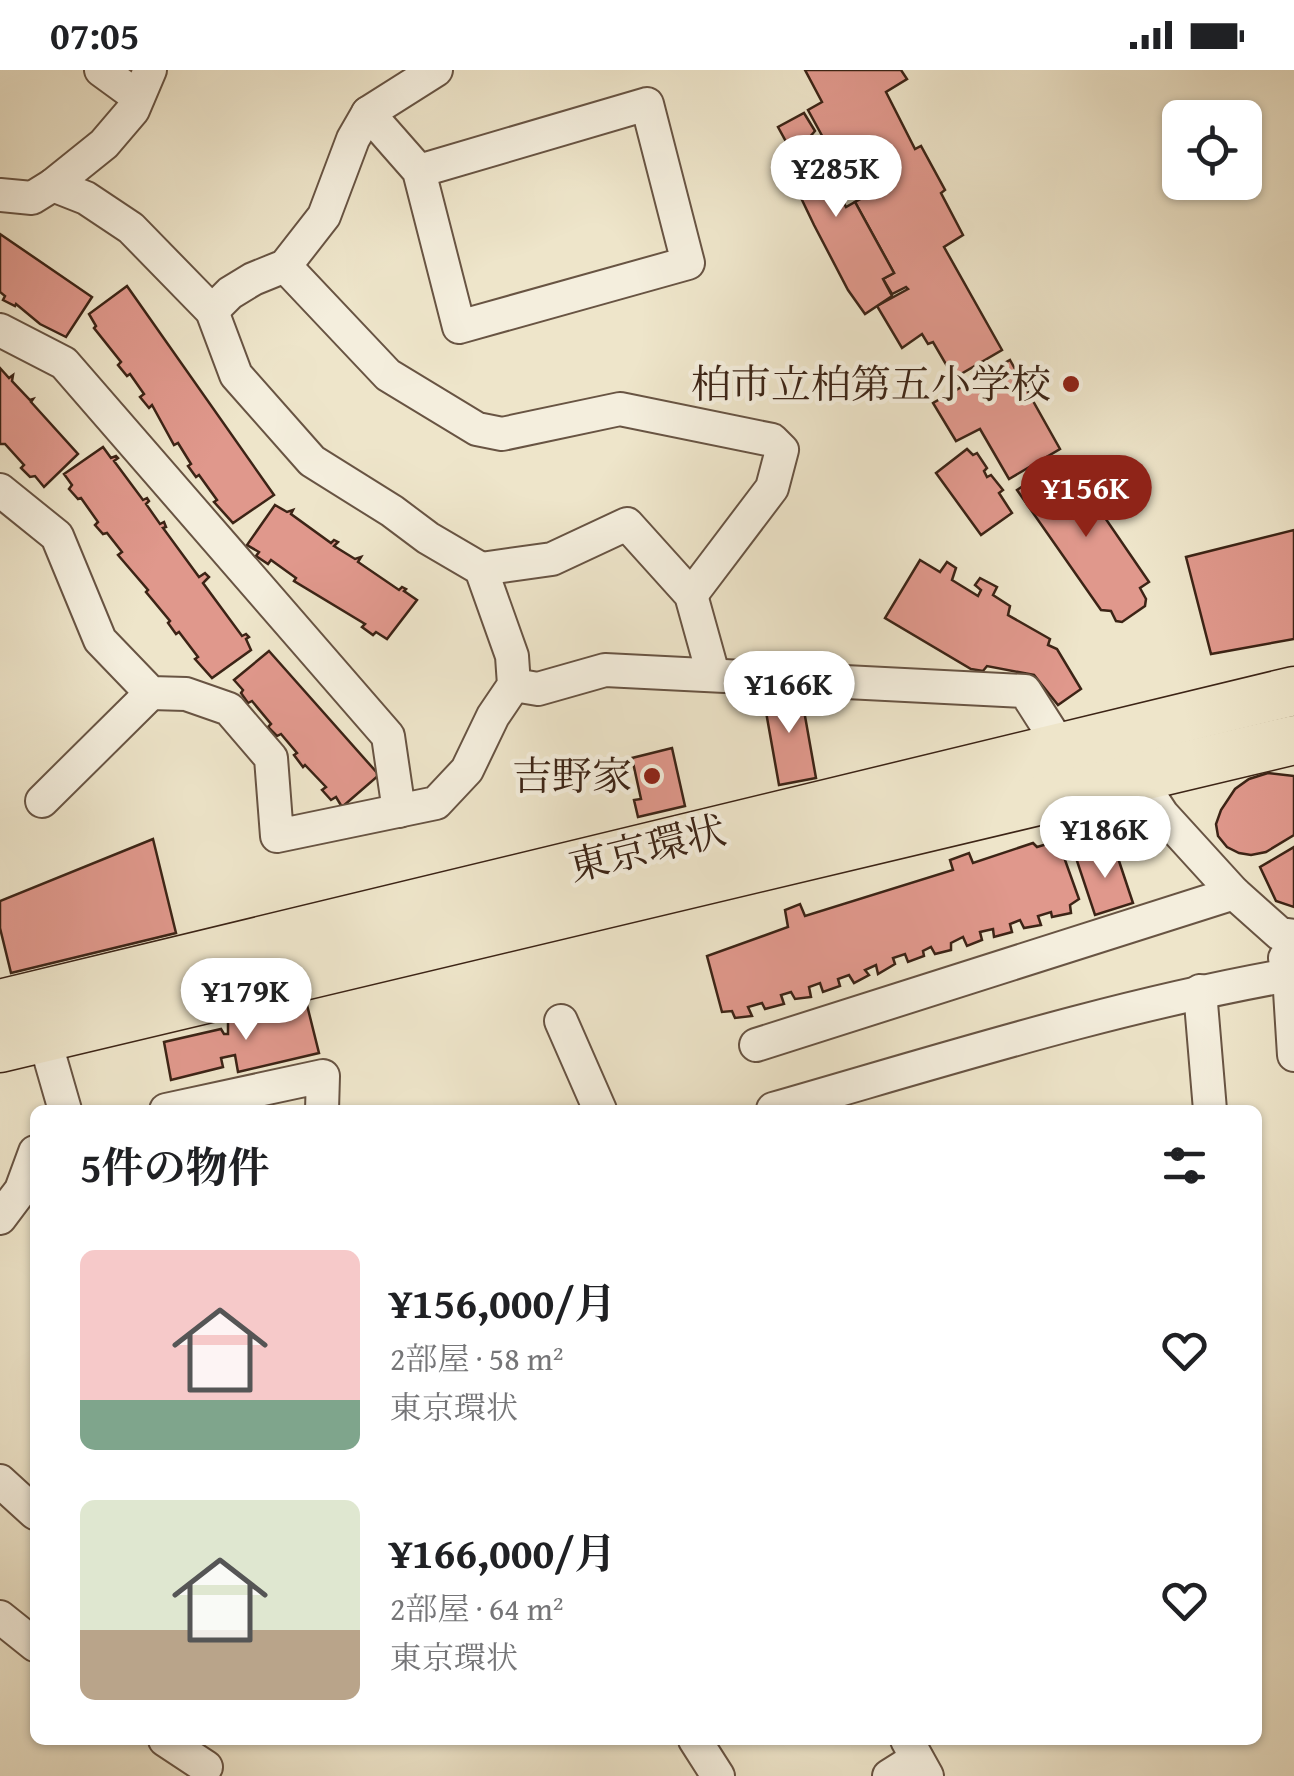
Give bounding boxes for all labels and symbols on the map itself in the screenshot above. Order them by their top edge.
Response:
pin: ¥285K [766,135,906,220]
place label: 柏市立柏第五小学校 [691,354,1051,413]
marker: 柏市立柏第五小学校 [1060,373,1082,395]
pin: ¥156K [1016,455,1156,540]
pin: ¥166K [719,651,859,736]
place label: 吉野家 [512,746,632,805]
marker: 吉野家 [641,765,663,787]
pin: ¥186K [1035,796,1175,881]
street label: 東京環状 [562,800,732,895]
pin: ¥179K [176,958,316,1043]

